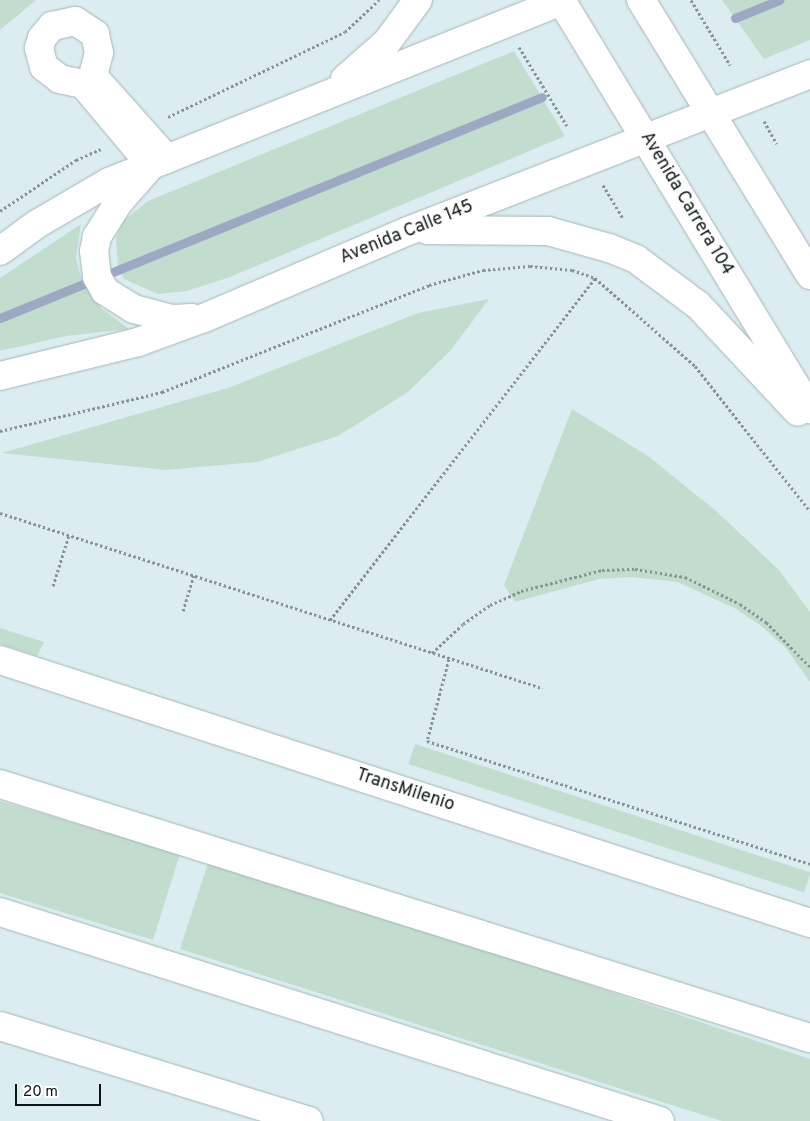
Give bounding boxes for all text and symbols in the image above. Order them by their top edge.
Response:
street label: Avenida Carrera 104 [635,128,737,280]
street label: Avenida Calle 145 [337,196,477,270]
street label: TransMilenio [353,765,457,817]
scale bar [18,1074,104,1106]
text: 20 m [23,1083,58,1102]

